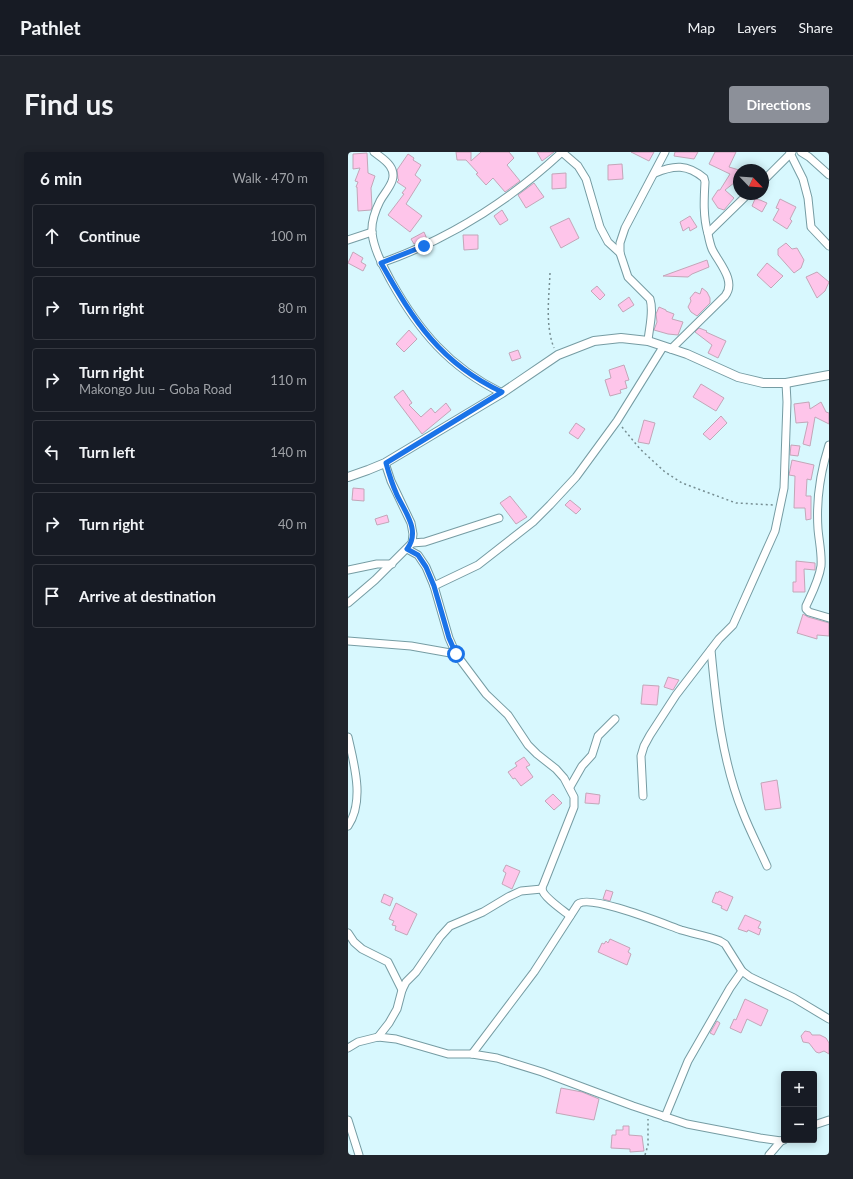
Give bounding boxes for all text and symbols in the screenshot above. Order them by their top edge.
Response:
text: Pathlet [20,16,81,39]
text: Map [687,19,715,36]
text: Layers [737,19,777,36]
text: Share [799,19,833,36]
button: Directions [729,86,829,123]
text: Find us [24,87,114,121]
north arrow [733,164,769,200]
text: 6 min [40,168,82,189]
text: Walk · 470 m [232,170,308,186]
icon: ahead [41,225,63,247]
text: Continue [79,227,140,245]
text: 100 m [270,228,307,244]
route end [415,237,433,255]
icon: right [41,297,63,319]
text: Turn right [79,299,144,317]
text: 80 m [278,300,307,316]
text: Turn right [79,363,144,381]
icon: right [41,369,63,391]
text: 110 m [270,372,307,388]
text: Makongo Juu – Goba Road [79,381,232,397]
icon: left [41,441,63,463]
text: Turn left [79,443,135,461]
text: 140 m [270,444,307,460]
icon: right [41,513,63,535]
text: Turn right [79,515,144,533]
text: 40 m [278,516,307,532]
icon: arrive [41,585,63,607]
text: Arrive at destination [79,587,216,605]
route start [447,645,465,663]
map controls [781,1071,817,1143]
button: + [781,1071,817,1107]
button: − [781,1107,817,1143]

